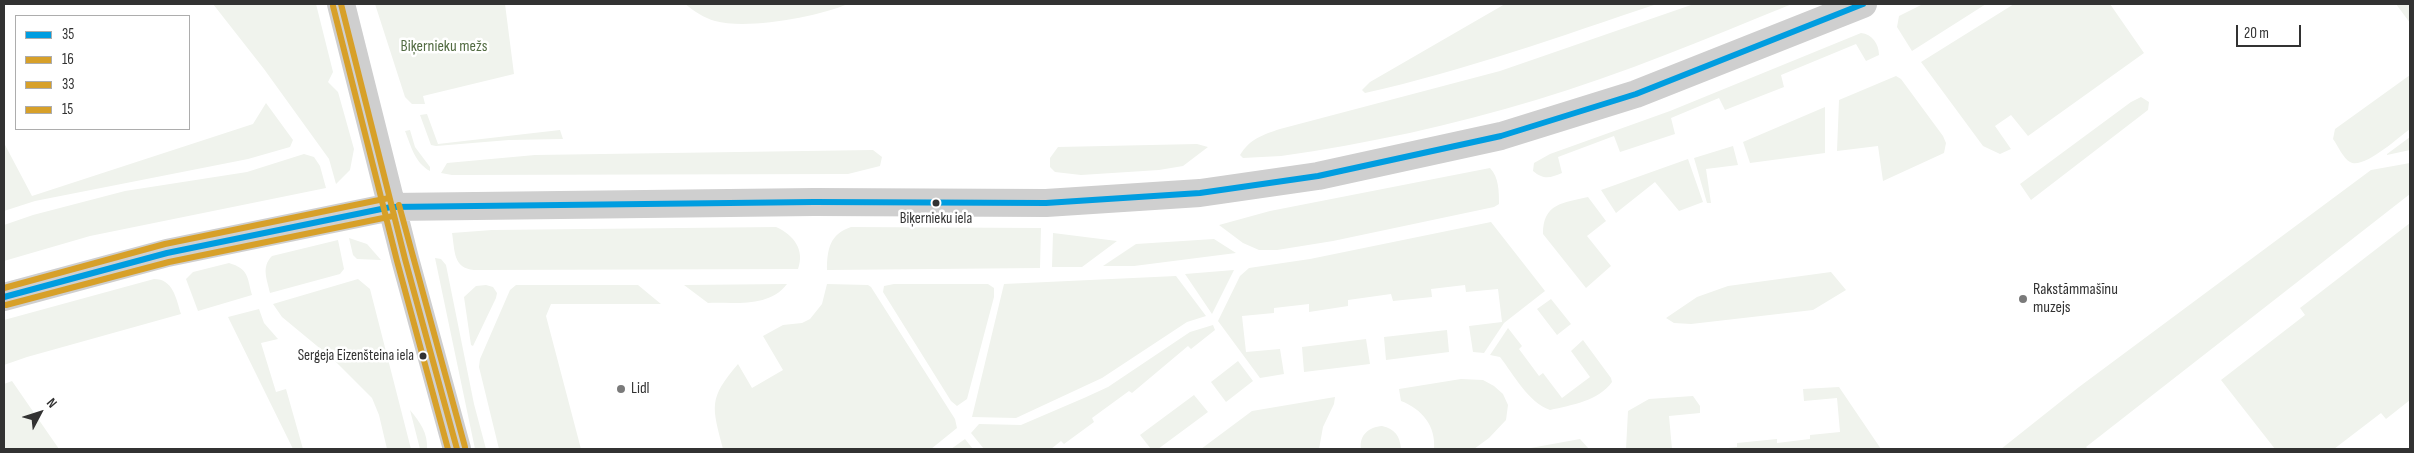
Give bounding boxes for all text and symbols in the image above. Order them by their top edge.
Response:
legend [15,15,190,130]
scale bar [2239,15,2304,47]
text: 20 m [2244,24,2269,43]
text: 35 [62,25,74,44]
park label: Biķernieku mežs [401,37,487,57]
text: 16 [62,50,74,69]
text: 33 [62,75,75,94]
text: 15 [62,100,73,119]
marker: Biķernieku iela [931,198,941,208]
place label: Biķernieku iela [900,210,972,228]
place label: Rakstāmmašīnu muzejs [2033,280,2118,318]
marker: Rakstāmmašīnu muzejs [2017,293,2029,305]
place label: Sergeja Eizenšteina iela [298,347,414,365]
marker: Sergeja Eizenšteina iela [418,351,428,361]
place label: Lidl [631,379,650,399]
marker: Lidl [615,383,627,395]
north arrow [15,388,65,438]
text: N [43,395,61,411]

